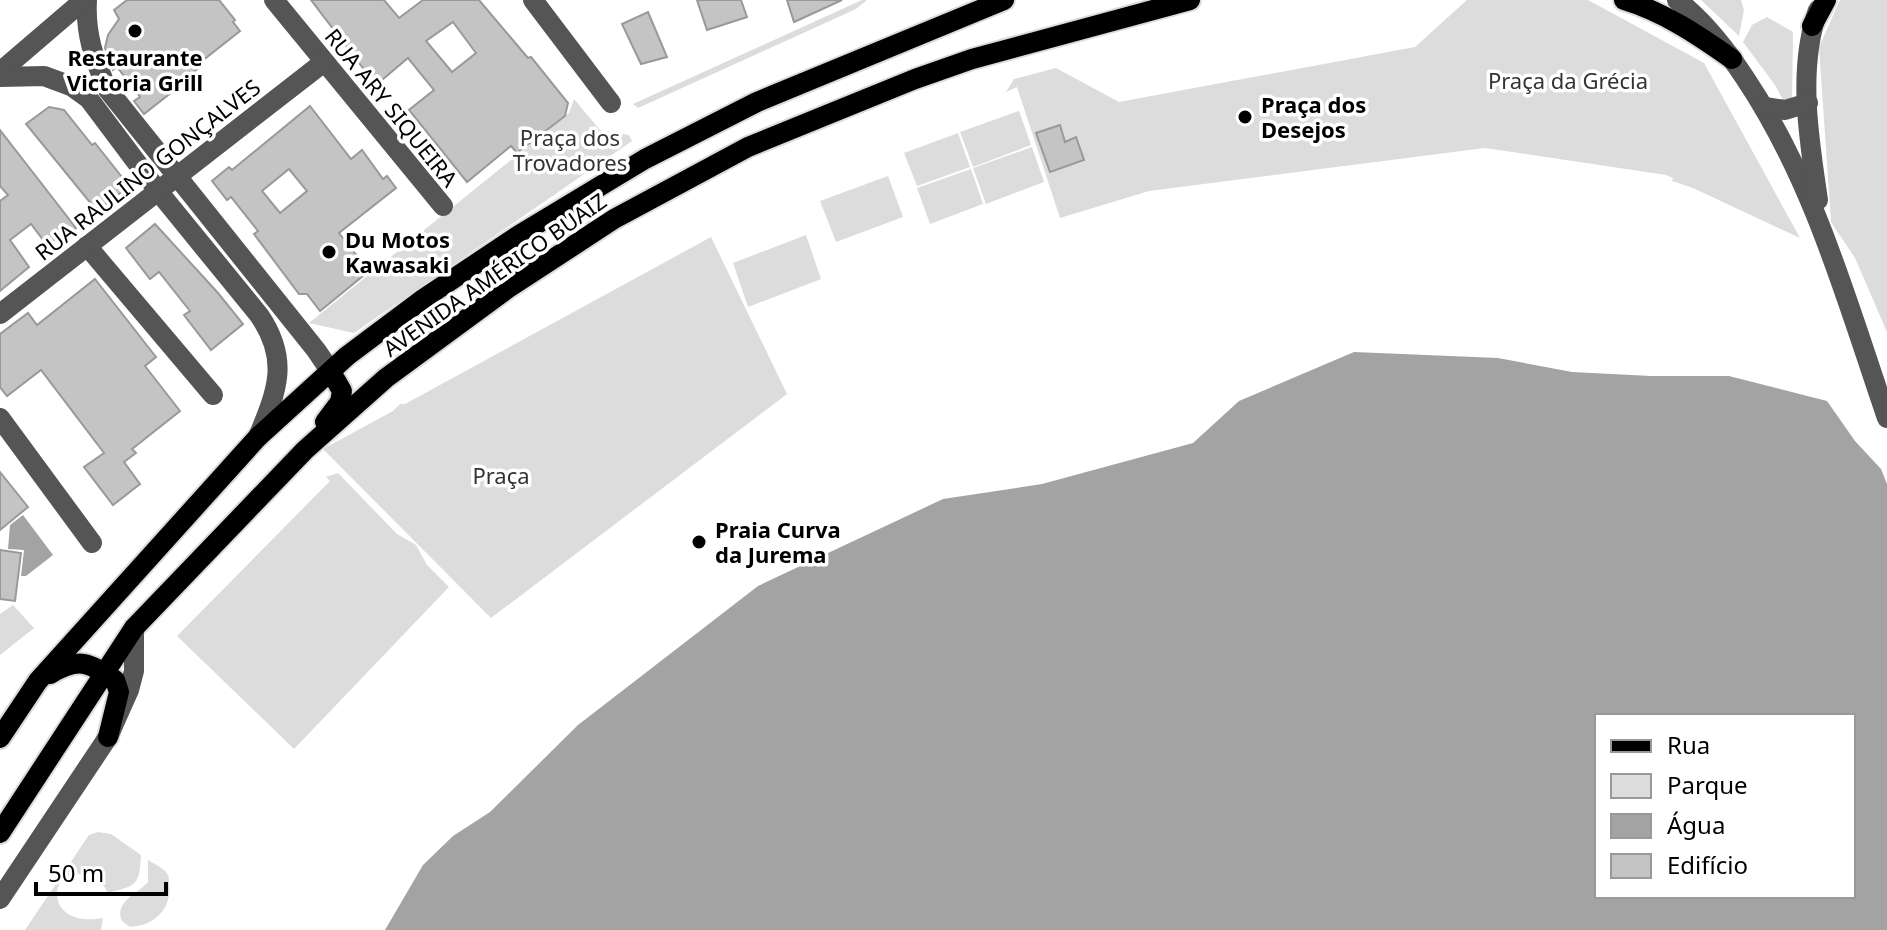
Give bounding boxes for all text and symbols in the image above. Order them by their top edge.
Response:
marker: Restaurante Victoria Grill [126,22,144,40]
street label: RUA ARY SIQUEIRA [319,22,466,193]
place label: Restaurante Victoria Grill [67,42,203,97]
park label: Praça da Grécia [1488,65,1648,95]
street label: RUA RAULINO GONÇALVES [28,72,266,266]
place label: Praça dos Desejos [1261,89,1366,144]
marker: Praça dos Desejos [1236,108,1254,126]
park label: Praça dos Trovadores [513,122,627,177]
street label: AVENIDA AMÉRICO BUAIZ [376,185,612,363]
place label: Du Motos Kawasaki [345,224,450,279]
marker: Du Motos Kawasaki [320,243,338,261]
park label: Praça [472,460,530,490]
place label: Praia Curva da Jurema [715,514,841,569]
marker: Praia Curva da Jurema [690,533,708,551]
legend [1595,714,1855,898]
text: Rua [1667,728,1710,761]
text: Parque [1667,768,1748,801]
text: Água [1667,808,1725,841]
scale bar [36,846,166,896]
text: Edifício [1667,848,1748,881]
text: 50 m [48,856,104,889]

